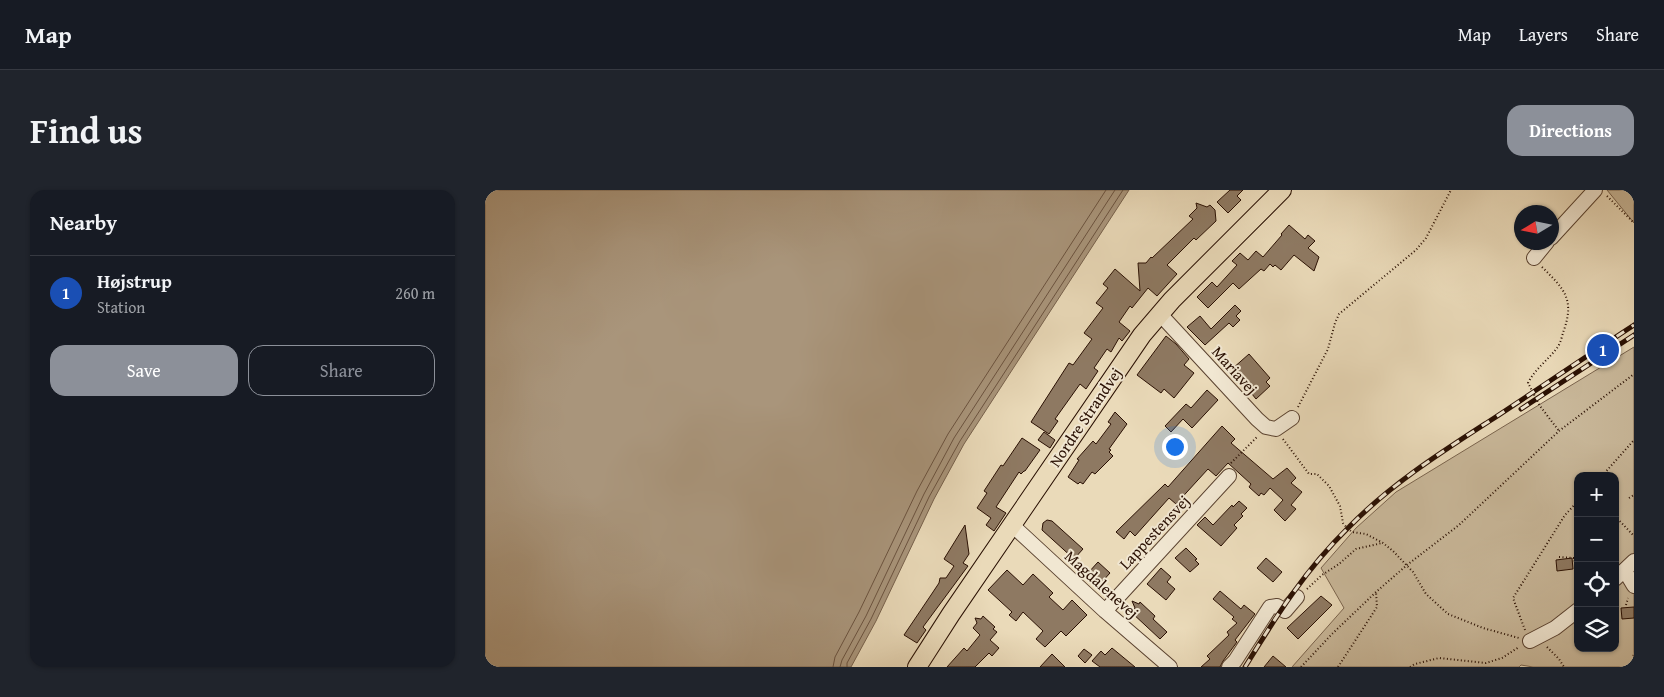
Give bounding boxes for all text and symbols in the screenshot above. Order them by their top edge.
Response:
text: Map [25,17,72,52]
text: Map [1458,21,1491,48]
text: Layers [1519,21,1568,48]
text: Share [1596,21,1639,48]
text: Find us [30,105,143,156]
button: Directions [1507,105,1634,156]
north arrow [1514,205,1559,250]
text: Nearby [50,207,117,238]
text: Højstrup [97,267,172,295]
text: 1 [62,281,70,305]
text: 260 m [395,281,435,305]
text: Station [97,295,145,319]
pin: 1 [1587,331,1619,369]
street label: Mariavej [1207,340,1263,400]
button: Save [50,345,238,396]
button: Share [248,345,435,396]
street label: Nordre Strandvej [1043,362,1127,472]
your location [1162,434,1188,460]
map controls [1574,472,1619,652]
button: + [1574,472,1619,517]
street label: Lappestensvej [1113,489,1195,575]
button: − [1574,517,1619,562]
street label: Magdalenevej [1060,544,1144,624]
button: locate [1574,562,1619,607]
button: layers [1574,607,1619,652]

